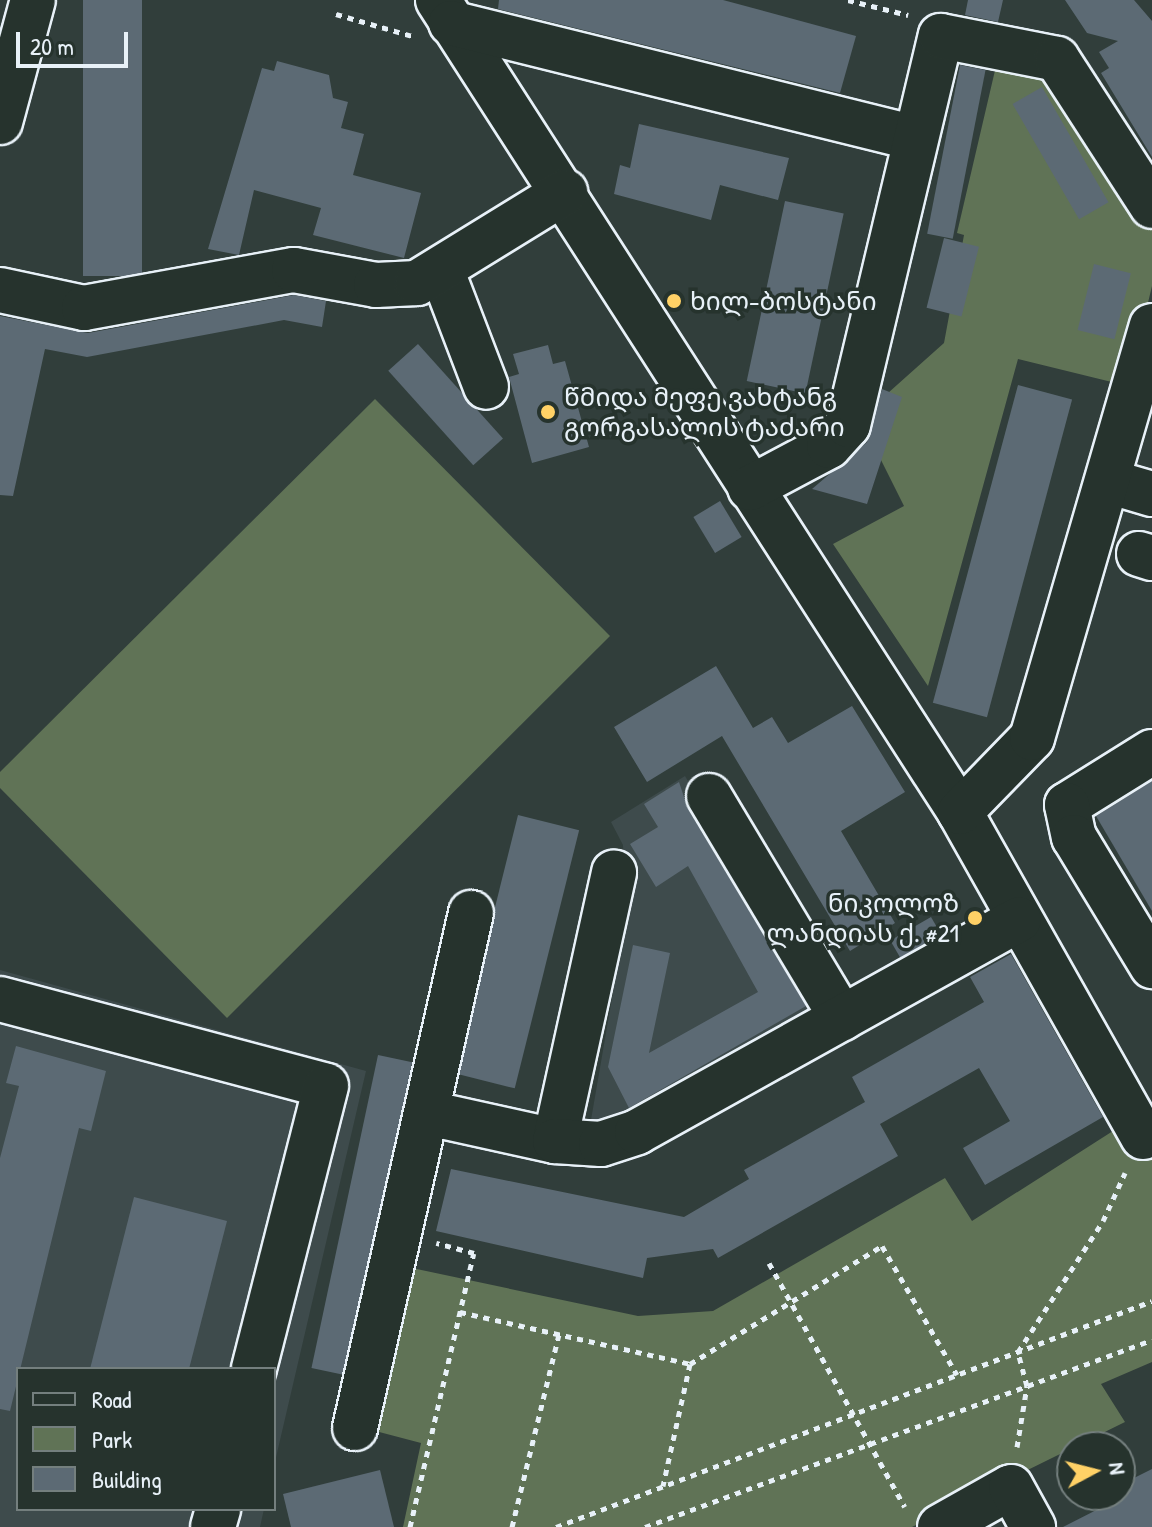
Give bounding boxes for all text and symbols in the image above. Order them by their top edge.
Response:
scale bar [20,16,132,66]
text: 20 m [30,30,74,62]
place label: ხილ-ბოსტანი [690,285,877,317]
marker: ხილ-ბოსტანი [665,292,683,310]
place label: წმიდა მეფე ვახტანგ გორგასალის ტაძარი [564,381,845,442]
marker: წმიდა მეფე ვახტანგ გორგასალის ტაძარი [539,403,557,421]
place label: ნიკოლოზ ლანდიას ქ. #21 [767,887,959,948]
marker: ნიკოლოზ ლანდიას ქ. #21 [966,909,984,927]
legend [16,1367,276,1511]
text: Road [92,1383,131,1415]
text: Park [92,1423,132,1455]
north arrow [1056,1431,1136,1511]
text: N [1102,1461,1133,1476]
text: Building [92,1463,162,1495]

